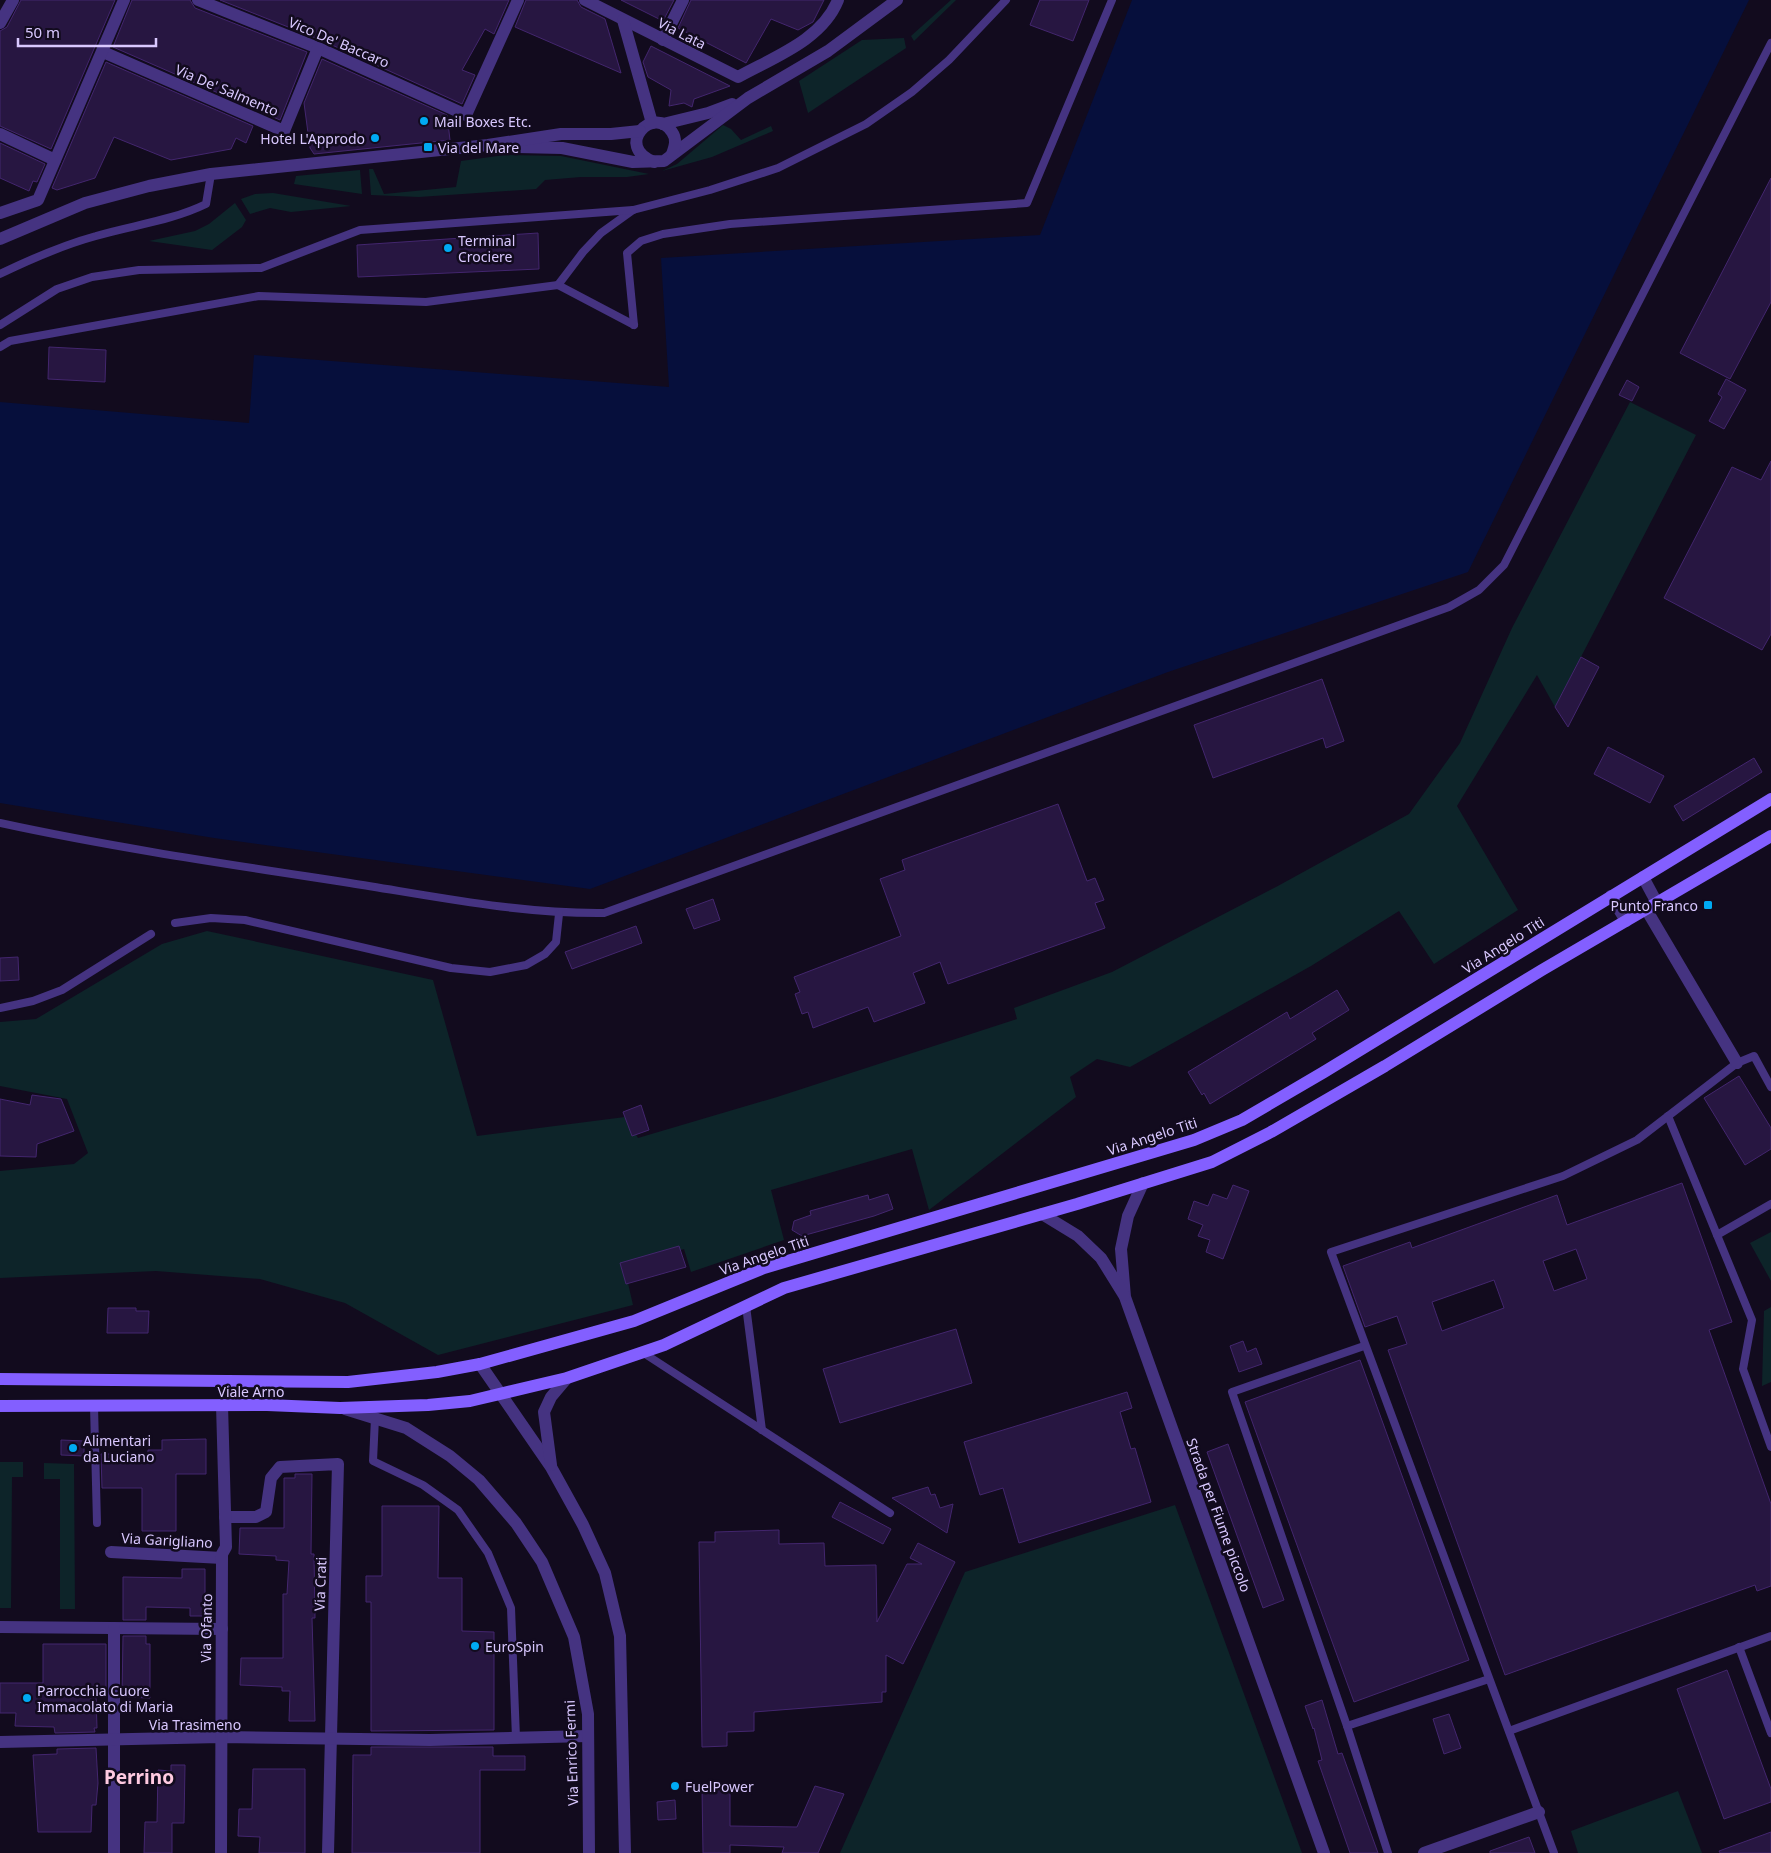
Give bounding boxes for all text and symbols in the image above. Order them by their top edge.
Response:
street label: Vico De' Baccaro [286,12,392,72]
street label: Via Lata [655,13,709,53]
scale bar [18,15,155,47]
text: 50 m [25,22,60,42]
street label: Via De' Salmento [172,60,282,120]
place label: Mail Boxes Etc. [434,112,531,131]
marker: Mail Boxes Etc. [418,115,430,127]
place label: Hotel L'Approdo [260,129,365,148]
marker: Hotel L'Approdo [369,132,381,144]
place label: Via del Mare [438,138,519,157]
marker: Via del Mare [422,141,434,153]
place label: Terminal Crociere [458,231,515,266]
marker: Terminal Crociere [442,242,454,254]
place label: Punto Franco [1611,896,1698,915]
marker: Punto Franco [1702,899,1714,911]
street label: Via Angelo Titi [1458,912,1548,978]
street label: Via Angelo Titi [1105,1113,1199,1159]
street label: Via Angelo Titi [717,1231,811,1279]
street label: Viale Arno [218,1382,284,1401]
place label: Alimentari da Luciano [83,1431,154,1466]
street label: Strada per Fiume piccolo [1182,1435,1256,1595]
marker: Alimentari da Luciano [67,1442,79,1454]
street label: Via Garigliano [121,1528,213,1552]
street label: Via Crati [310,1556,330,1612]
street label: Via Ofanto [196,1593,216,1663]
place label: EuroSpin [485,1637,544,1656]
marker: EuroSpin [469,1640,481,1652]
place label: Parrocchia Cuore Immacolato di Maria [37,1681,173,1716]
marker: Parrocchia Cuore Immacolato di Maria [21,1692,33,1704]
street label: Via Enrico Fermi [560,1700,582,1806]
street label: Via Trasimeno [149,1715,241,1734]
district label: Perrino [104,1764,174,1790]
place label: FuelPower [685,1777,754,1796]
marker: FuelPower [669,1780,681,1792]

